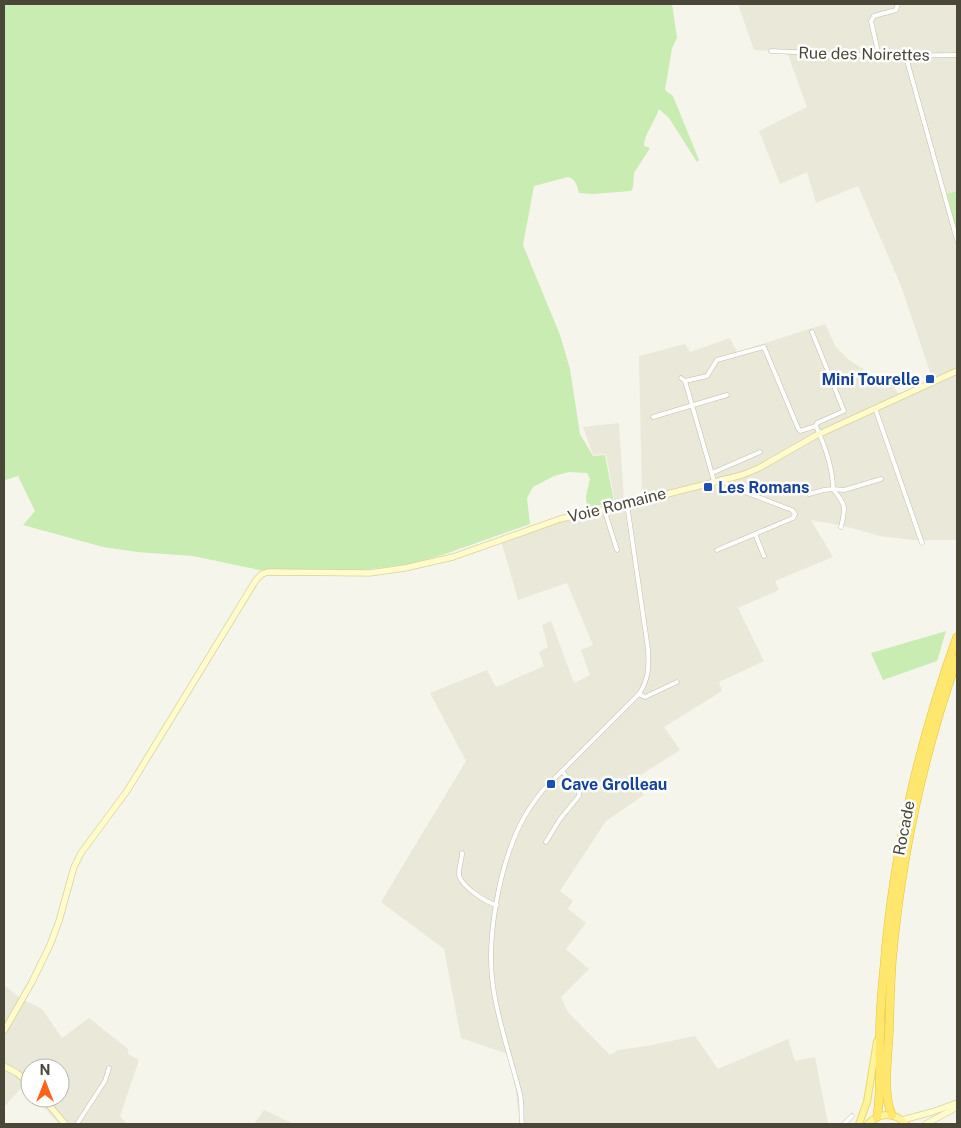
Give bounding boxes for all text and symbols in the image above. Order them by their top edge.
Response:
street label: Rue des Noirettes [798,43,930,65]
place label: Mini Tourelle [821,370,920,389]
marker: Mini Tourelle [924,373,936,385]
place label: Les Romans [718,478,809,497]
marker: Les Romans [702,481,714,493]
street label: Voie Romaine [566,484,668,526]
place label: Cave Grolleau [561,775,667,794]
marker: Cave Grolleau [545,778,557,790]
street label: Rocade [889,799,919,857]
north arrow [20,1058,70,1108]
text: N [40,1062,50,1078]

